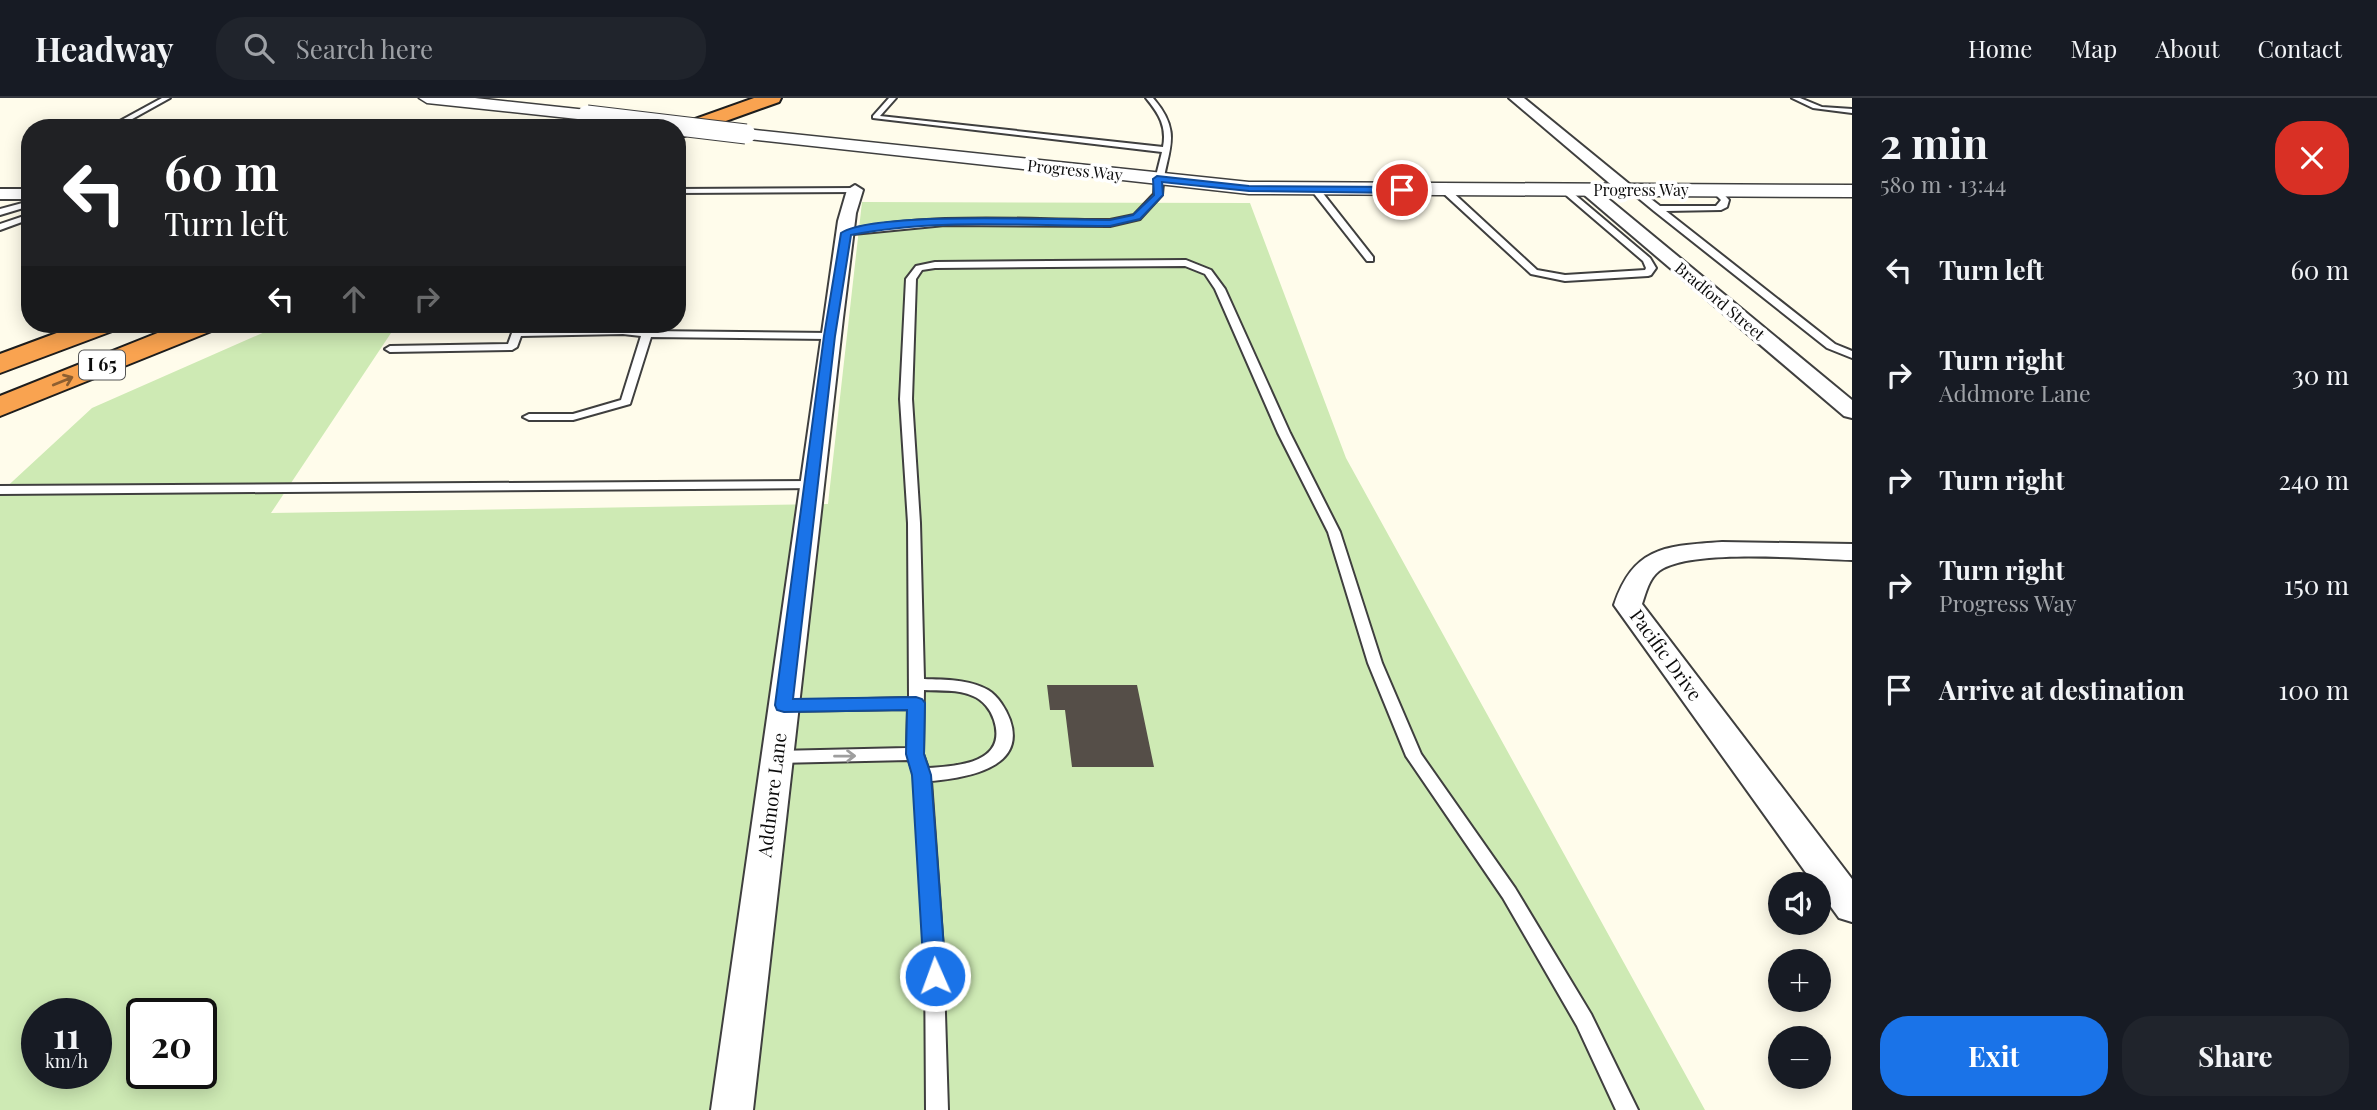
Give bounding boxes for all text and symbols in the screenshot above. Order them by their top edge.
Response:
search box [216,17,706,80]
text: Headway [35,26,174,70]
icon: search [240,29,278,67]
text: Search here [296,31,433,66]
text: Home [1968,32,2032,64]
text: Map [2070,32,2117,64]
text: About [2155,32,2219,64]
text: Contact [2257,32,2342,64]
text: 2 min [1880,114,1988,170]
button: close [2275,121,2349,195]
text: 60 m [164,138,279,203]
icon: left [49,147,140,238]
street label: Progress Way [1026,154,1124,185]
pin [1372,160,1432,220]
text: 580 m · 13:44 [1880,168,2006,199]
icon: arrive [1383,171,1421,209]
street label: Progress Way [1593,179,1689,200]
text: Turn left [164,201,288,244]
icon: left [1880,251,1918,289]
text: Turn left [1939,252,2044,287]
text: 60 m [2290,252,2349,287]
street label: Bradford Street [1671,257,1770,345]
icon: left [262,280,300,318]
icon: ahead [335,280,373,318]
icon: right [408,280,446,318]
text: Turn right [1939,342,2065,377]
road number: I 65 [79,351,125,380]
icon: right [1880,356,1918,394]
text: 30 m [2292,357,2349,392]
one-way arrow [52,374,74,387]
text: Addmore Lane [1939,377,2091,408]
icon: right [1880,461,1918,499]
text: Turn right [1939,462,2065,497]
text: 240 m [2279,462,2349,497]
text: Turn right [1939,552,2065,587]
icon: right [1880,566,1918,604]
text: 150 m [2284,567,2349,602]
text: Progress Way [1939,587,2077,618]
street label: Pacific Drive [1625,603,1709,706]
icon: arrive [1880,671,1918,709]
text: Arrive at destination [1939,672,2185,707]
text: 100 m [2279,672,2349,707]
street label: Addmore Lane [750,731,792,860]
one-way arrow [834,749,857,763]
map controls [1768,872,1831,1089]
button: sound [1768,872,1831,935]
position arrow [898,939,972,1013]
button: + [1768,949,1831,1012]
speed limit sign: 20 [126,998,217,1089]
text: 11 [53,1011,80,1058]
button: Exit [1880,1016,2108,1096]
button: Share [2122,1016,2349,1096]
button: − [1768,1026,1831,1089]
text: km/h [45,1049,88,1073]

